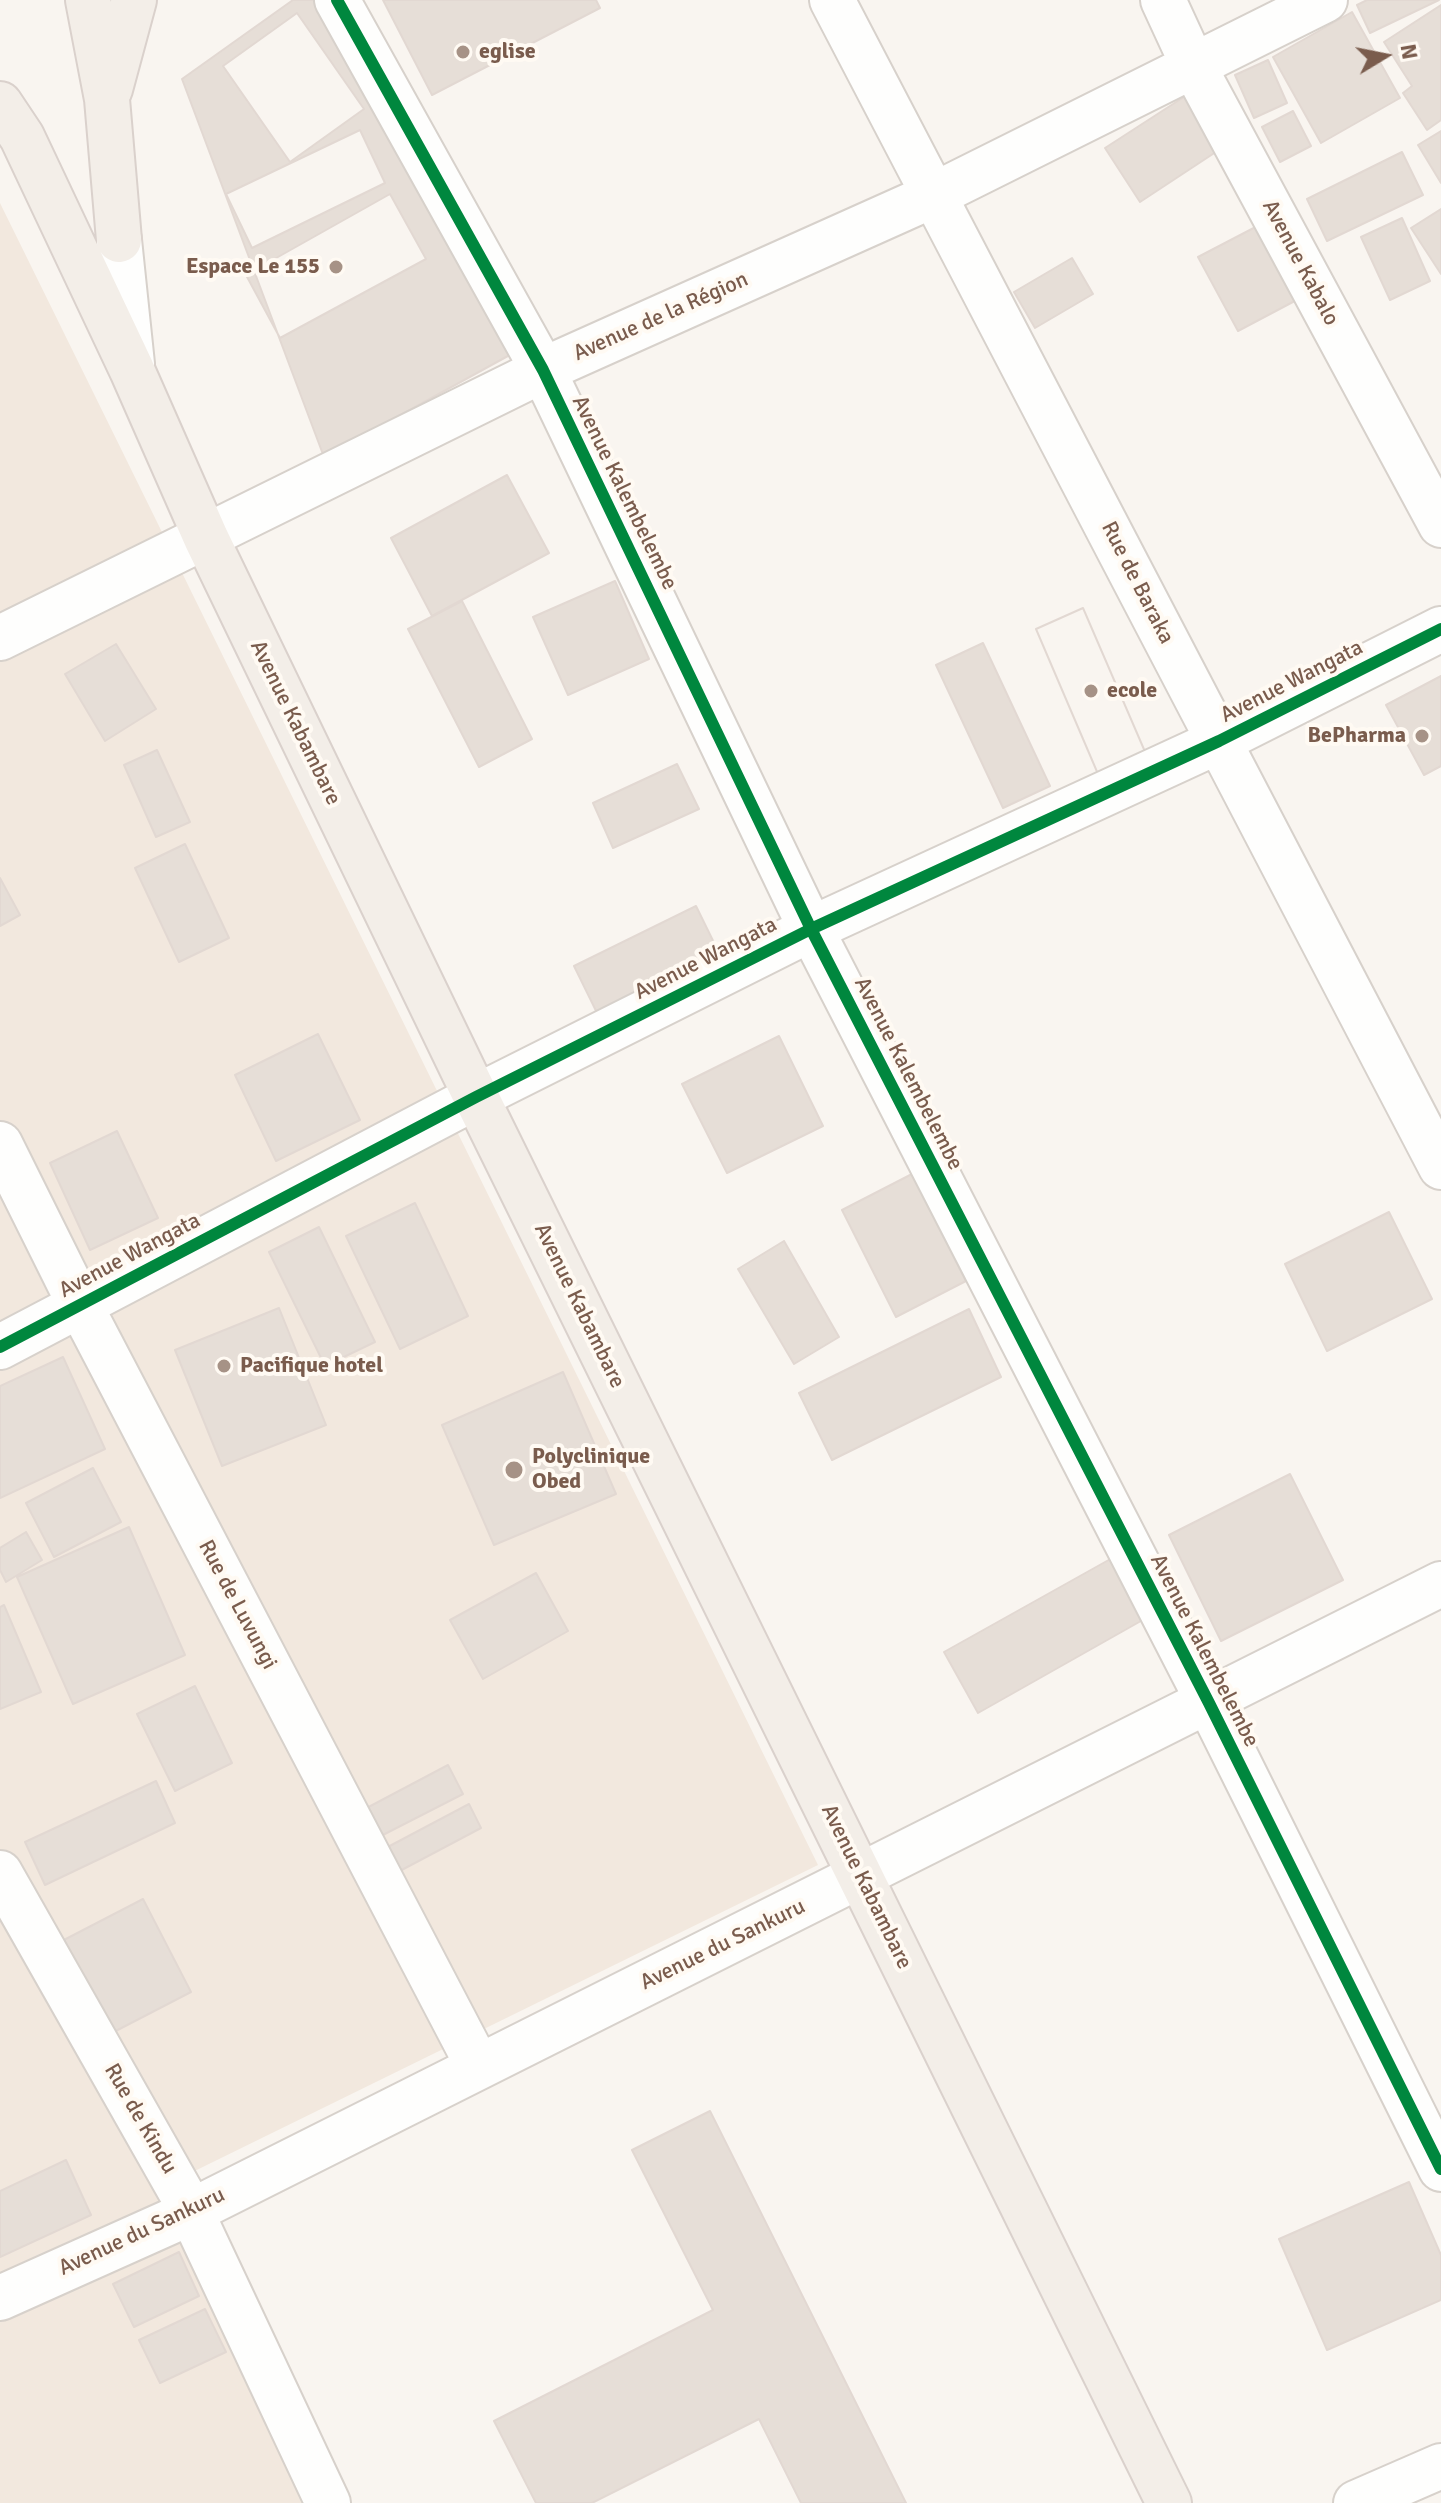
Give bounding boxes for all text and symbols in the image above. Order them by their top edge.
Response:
north arrow [1345,16,1425,96]
place label: eglise [479,39,536,65]
text: N [1395,42,1424,62]
marker: eglise [454,43,472,61]
street label: Avenue Kabalo [1256,196,1344,330]
place label: Espace Le 155 [186,254,320,280]
marker: Espace Le 155 [327,258,345,276]
street label: Avenue de la Région [570,267,752,367]
street label: Avenue Kalembelembe [566,392,682,594]
street label: Rue de Baraka [1095,517,1179,649]
street label: Avenue Wangata [1216,635,1368,729]
street label: Avenue Kabambare [244,636,346,810]
place label: ecole [1107,678,1157,704]
marker: ecole [1082,682,1100,700]
place label: BePharma [1308,723,1406,749]
marker: BePharma [1413,727,1431,745]
street label: Avenue Wangata [630,912,782,1006]
street label: Avenue Kalembelembe [848,973,968,1175]
street label: Avenue Wangata [55,1208,205,1304]
street label: Avenue Kabambare [528,1219,630,1393]
place label: Pacifique hotel [240,1353,383,1379]
marker: Pacifique hotel [215,1357,233,1375]
place label: Polyclinique Obed [532,1444,650,1496]
marker: Polyclinique Obed [503,1459,525,1481]
street label: Rue de Luvungi [192,1536,282,1674]
street label: Avenue Kalembelembe [1144,1550,1264,1752]
street label: Avenue Kabambare [815,1800,917,1974]
street label: Avenue du Sankuru [636,1894,810,1996]
street label: Rue de Kindu [98,2059,182,2179]
street label: Avenue du Sankuru [55,2182,229,2282]

